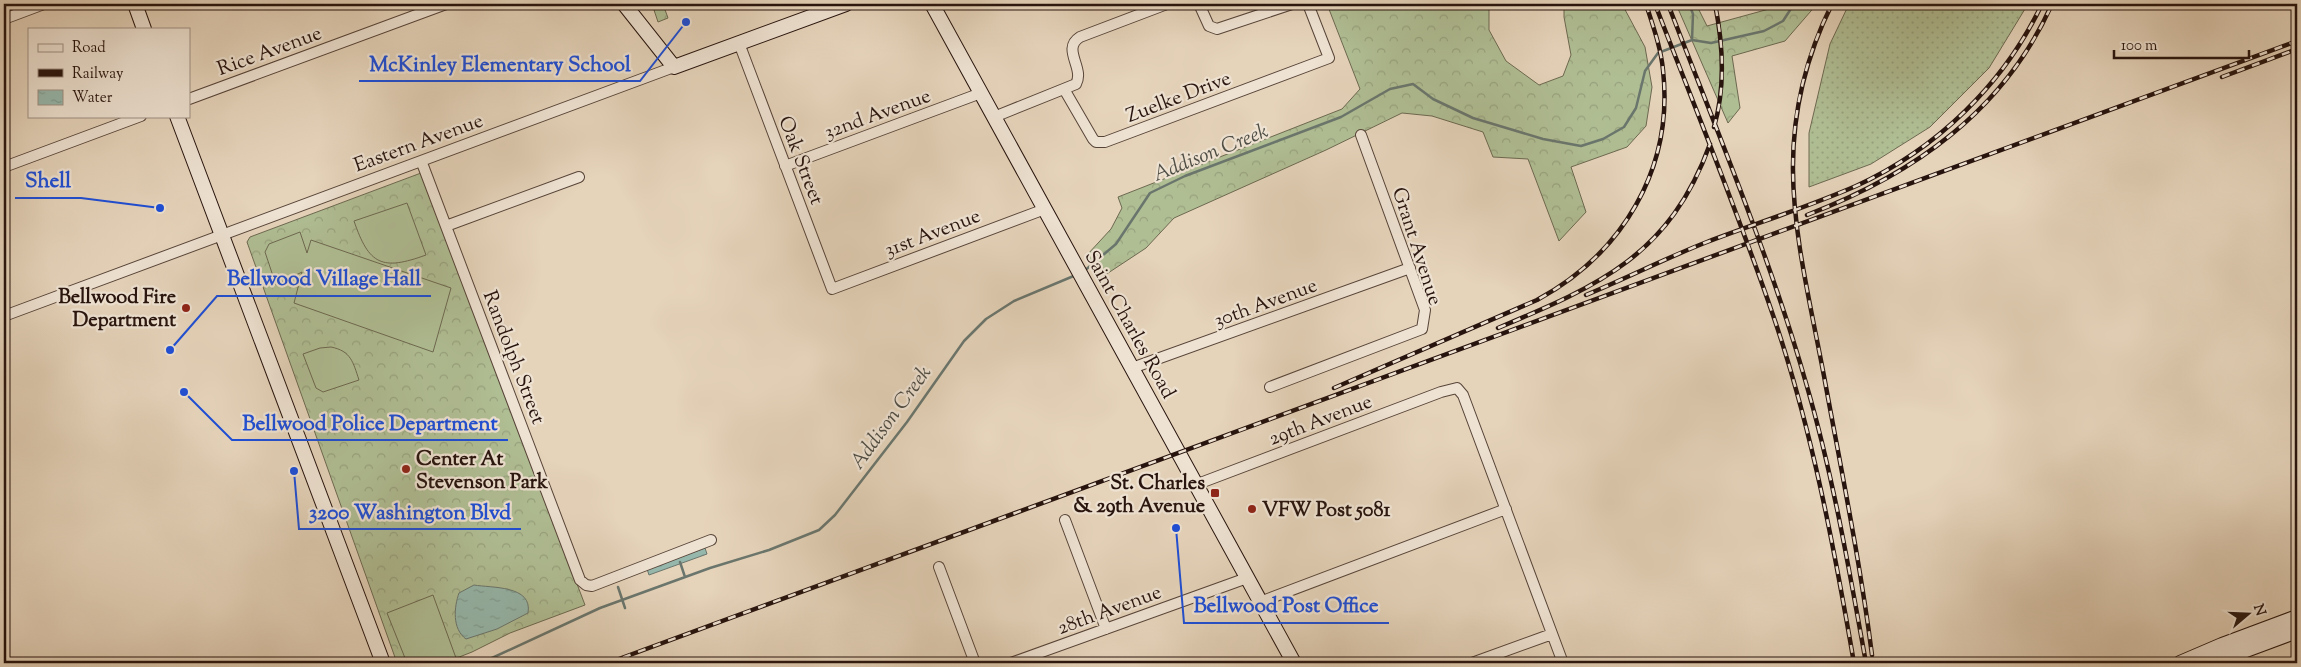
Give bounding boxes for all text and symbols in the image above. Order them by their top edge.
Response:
street label: Rice Avenue [213,20,326,85]
legend [28,28,190,118]
scale bar [2114,28,2248,60]
text: 100 m [2121,36,2158,57]
text: Road [72,38,106,59]
callout: McKinley Elementary School [359,45,640,81]
text: McKinley Elementary School [369,51,631,81]
text: Railway [72,64,124,85]
street label: Zuelke Drive [1122,65,1235,132]
street label: 32nd Avenue [821,83,935,148]
text: Water [72,88,113,109]
street label: Eastern Avenue [350,108,488,181]
street label: Oak Street [769,112,830,210]
water label: Addison Creek [1149,117,1273,191]
callout: Shell [15,162,81,198]
text: Shell [25,167,71,197]
street label: Grant Avenue [1383,184,1448,310]
street label: 31st Avenue [881,203,985,266]
street label: Saint Charles Road [1076,246,1182,405]
callout: Bellwood Village Hall [217,260,431,296]
text: Bellwood Village Hall [227,265,421,295]
street label: 30th Avenue [1210,272,1322,336]
place label: Bellwood Fire Department [58,284,176,336]
street label: Randolph Street [474,287,552,429]
marker: Bellwood Fire Department [180,302,192,314]
water label: Addison Creek [844,360,940,476]
street label: 29th Avenue [1265,388,1377,454]
callout: Bellwood Police Department [232,404,508,440]
text: Bellwood Police Department [242,410,498,440]
place label: Center At Stevenson Park [416,446,548,498]
marker: Center At Stevenson Park [400,463,412,475]
place label: St. Charles & 29th Avenue [1073,470,1205,522]
marker: St. Charles & 29th Avenue [1209,487,1221,499]
callout: 3200 Washington Blvd [299,493,521,529]
place label: VFW Post 5081 [1262,497,1390,526]
text: 3200 Washington Blvd [309,499,511,529]
marker: VFW Post 5081 [1246,503,1258,515]
street label: 28th Avenue [1054,579,1166,644]
callout: Bellwood Post Office [1184,587,1389,623]
north arrow [2224,590,2274,640]
text: Bellwood Post Office [1193,592,1379,622]
text: N [2247,602,2270,619]

